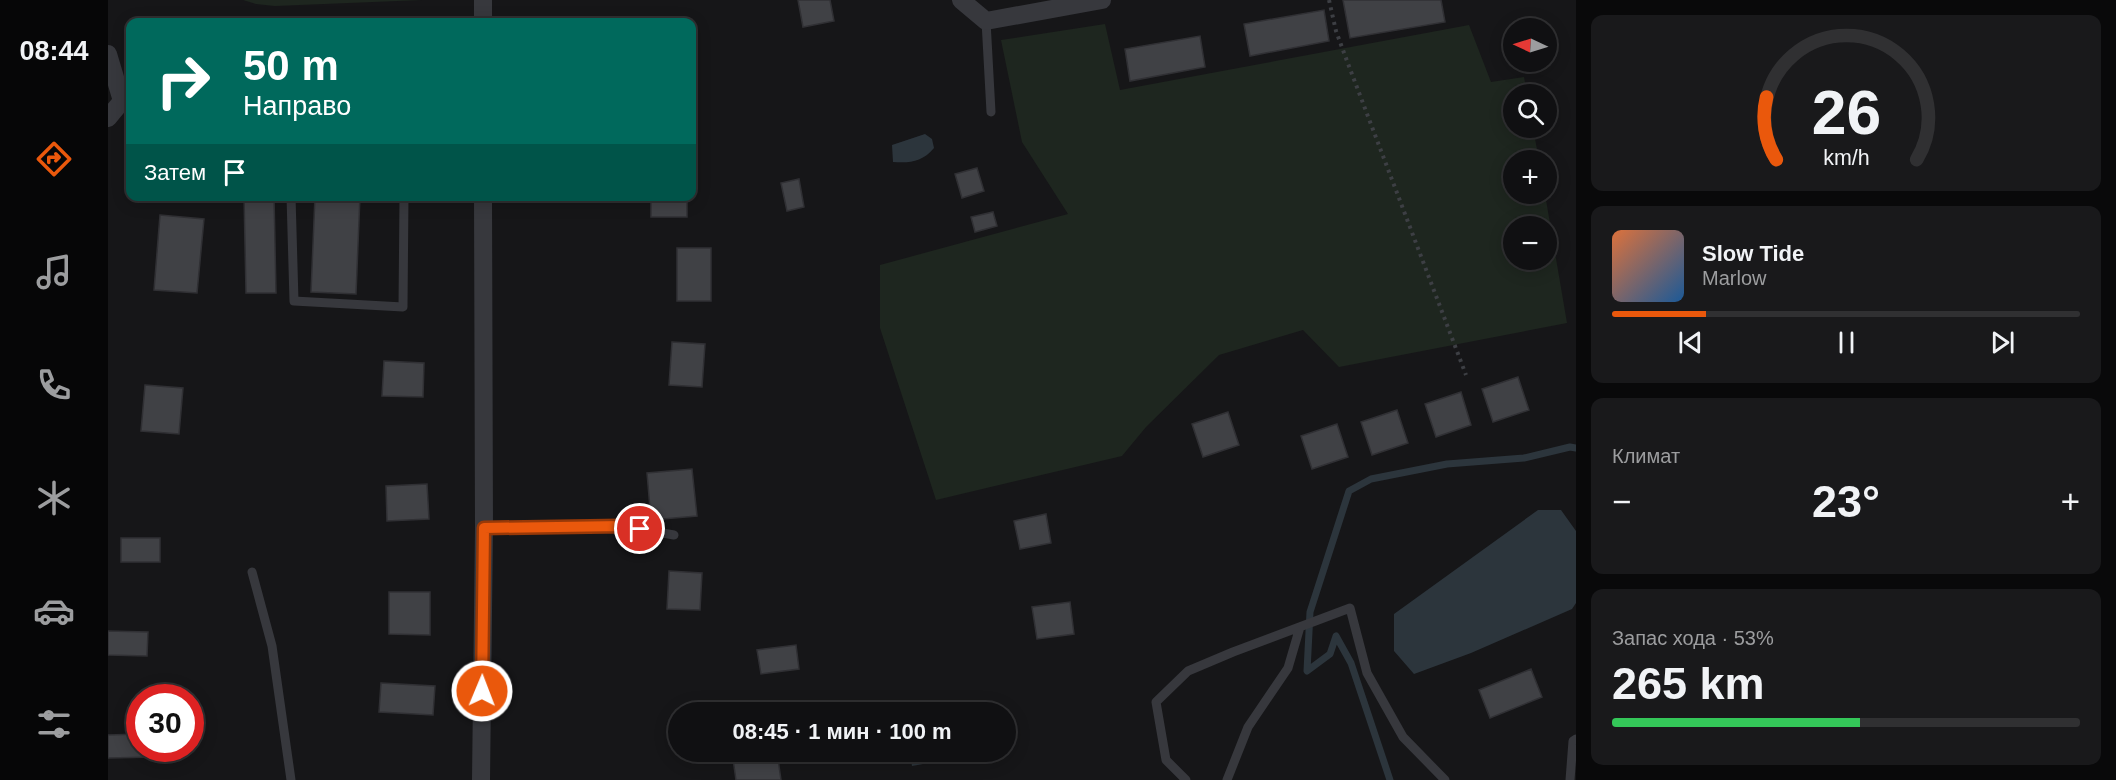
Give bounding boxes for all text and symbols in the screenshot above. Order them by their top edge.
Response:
north arrow [1503,18,1557,72]
map controls [1503,18,1557,270]
text: 08:44 [19,36,89,66]
icon: right [144,42,222,120]
text: 50 m [243,42,339,89]
text: 26 [1811,78,1881,147]
button: search [1503,84,1557,138]
text: Направо [243,91,351,121]
icon: directions [33,138,75,180]
text: km/h [1823,147,1869,171]
button: + [1503,150,1557,204]
icon: arrive [218,156,251,189]
text: Затем [144,160,206,185]
button: − [1503,216,1557,270]
text: Slow Tide [1702,241,1804,266]
icon: music [33,251,75,293]
text: Marlow [1702,267,1766,289]
icon: previous [1674,326,1707,359]
icon: pause [1830,326,1863,359]
icon: next [1986,326,2019,359]
icon: phone [33,364,75,406]
text: Климат [1612,445,1680,467]
text: 23° [1812,476,1880,527]
icon: climate [33,477,75,519]
text: − [1612,483,1631,520]
text: + [2061,483,2080,520]
pin [614,503,665,554]
icon: arrive [623,512,656,545]
icon: car [33,590,75,632]
text: Запас хода · 53% [1612,627,1774,649]
text: 265 km [1612,658,1765,709]
position arrow [450,659,514,723]
speed limit sign: 30 [126,684,204,762]
icon: filters [33,703,75,745]
text: 08:45 · 1 мин · 100 m [732,719,952,744]

